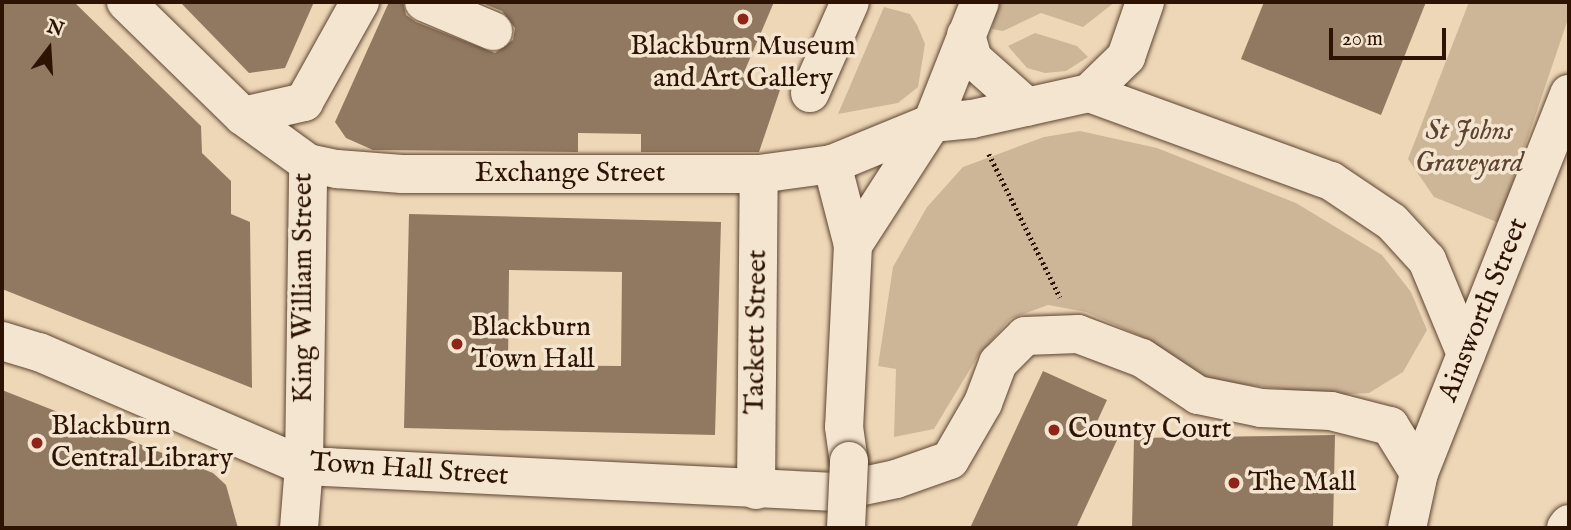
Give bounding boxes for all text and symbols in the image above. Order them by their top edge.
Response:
marker: Blackburn Museum and Art Gallery [735,11,751,27]
north arrow [14,14,84,84]
scale bar [1333,14,1450,58]
text: N [44,15,67,43]
text: 20 m [1342,26,1383,53]
place label: Blackburn Museum and Art Gallery [630,30,856,96]
park label: St Johns Graveyard [1415,115,1523,181]
street label: Exchange Street [475,157,665,191]
street label: King William Street [287,173,321,403]
street label: Ainsworth Street [1432,213,1536,407]
street label: Tackett Street [739,249,775,415]
place label: Blackburn Town Hall [471,311,595,377]
marker: Blackburn Town Hall [449,336,465,352]
place label: Blackburn Central Library [51,410,233,476]
place label: County Court [1068,413,1231,447]
marker: County Court [1046,422,1062,438]
marker: Blackburn Central Library [29,435,45,451]
street label: Town Hall Street [308,446,510,494]
place label: The Mall [1248,466,1356,500]
marker: The Mall [1226,475,1242,491]

